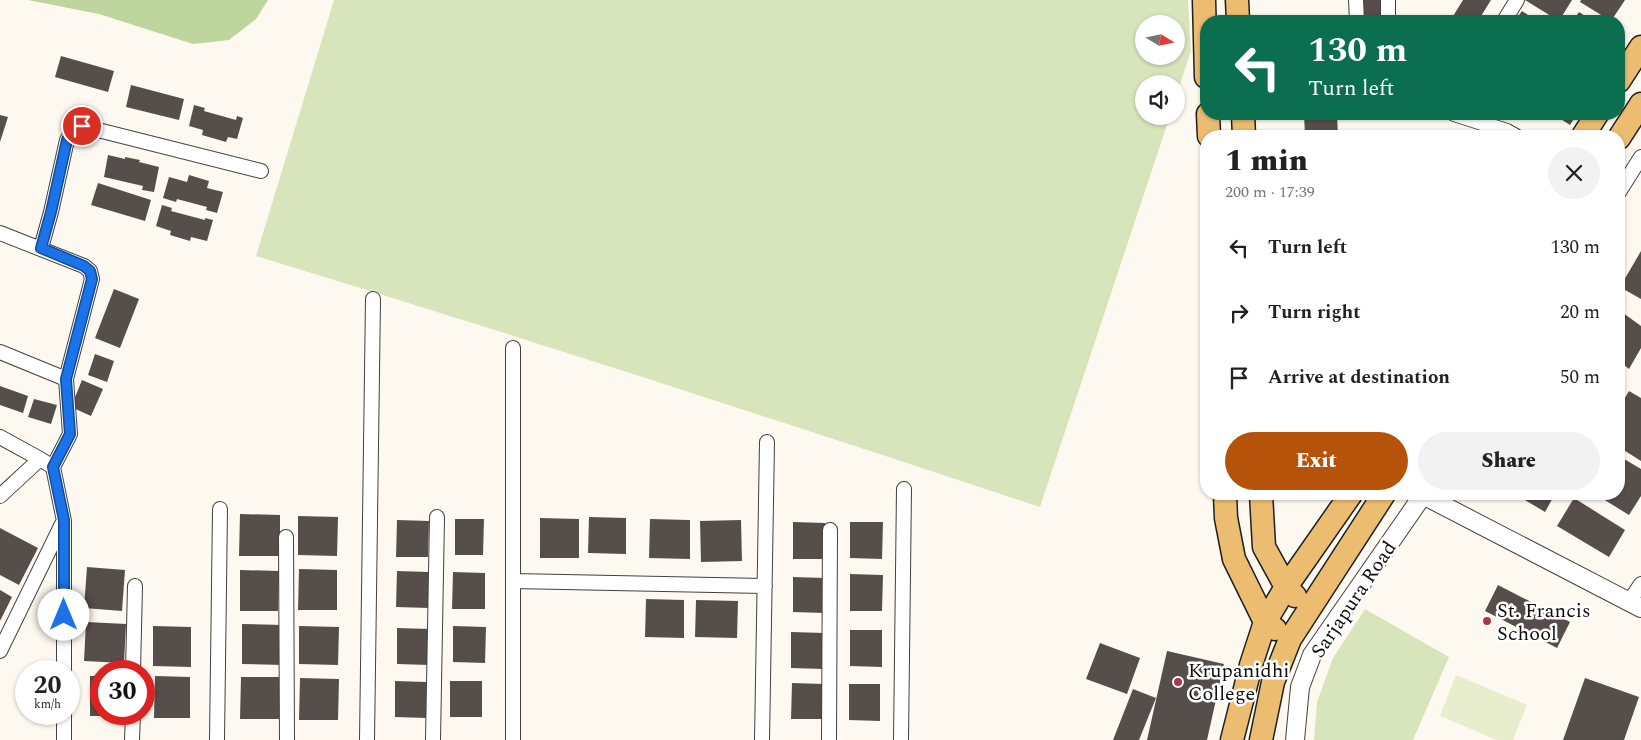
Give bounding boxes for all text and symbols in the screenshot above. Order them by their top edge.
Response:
north arrow [1135,15,1185,65]
map controls [1135,15,1185,125]
text: 130 m [1308,24,1407,77]
icon: left [1225,35,1290,100]
text: Turn left [1308,72,1394,105]
button: sound [1135,75,1185,125]
pin [61,105,103,147]
icon: arrive [68,112,96,140]
text: 1 min [1225,138,1308,184]
button: close [1548,147,1600,199]
text: 200 m · 17:39 [1225,180,1315,204]
text: Turn left [1268,233,1347,262]
text: 130 m [1550,233,1600,262]
icon: left [1225,234,1253,262]
text: Turn right [1268,298,1361,327]
text: 20 m [1560,298,1600,327]
icon: right [1225,299,1253,327]
text: Arrive at destination [1268,363,1450,392]
text: 50 m [1560,363,1600,392]
icon: arrive [1225,364,1253,392]
button: Exit [1225,432,1408,490]
button: Share [1418,432,1600,490]
street label: Sarjapura Road [1304,535,1404,664]
position arrow [37,588,89,640]
place label: St. Francis School [1497,596,1591,649]
marker: St. Francis School [1481,615,1493,627]
place label: Krupanidhi College [1188,656,1290,709]
speed limit sign: 30 [90,660,155,725]
text: 20 [33,667,62,705]
marker: Krupanidhi College [1172,676,1184,688]
text: km/h [34,695,61,714]

